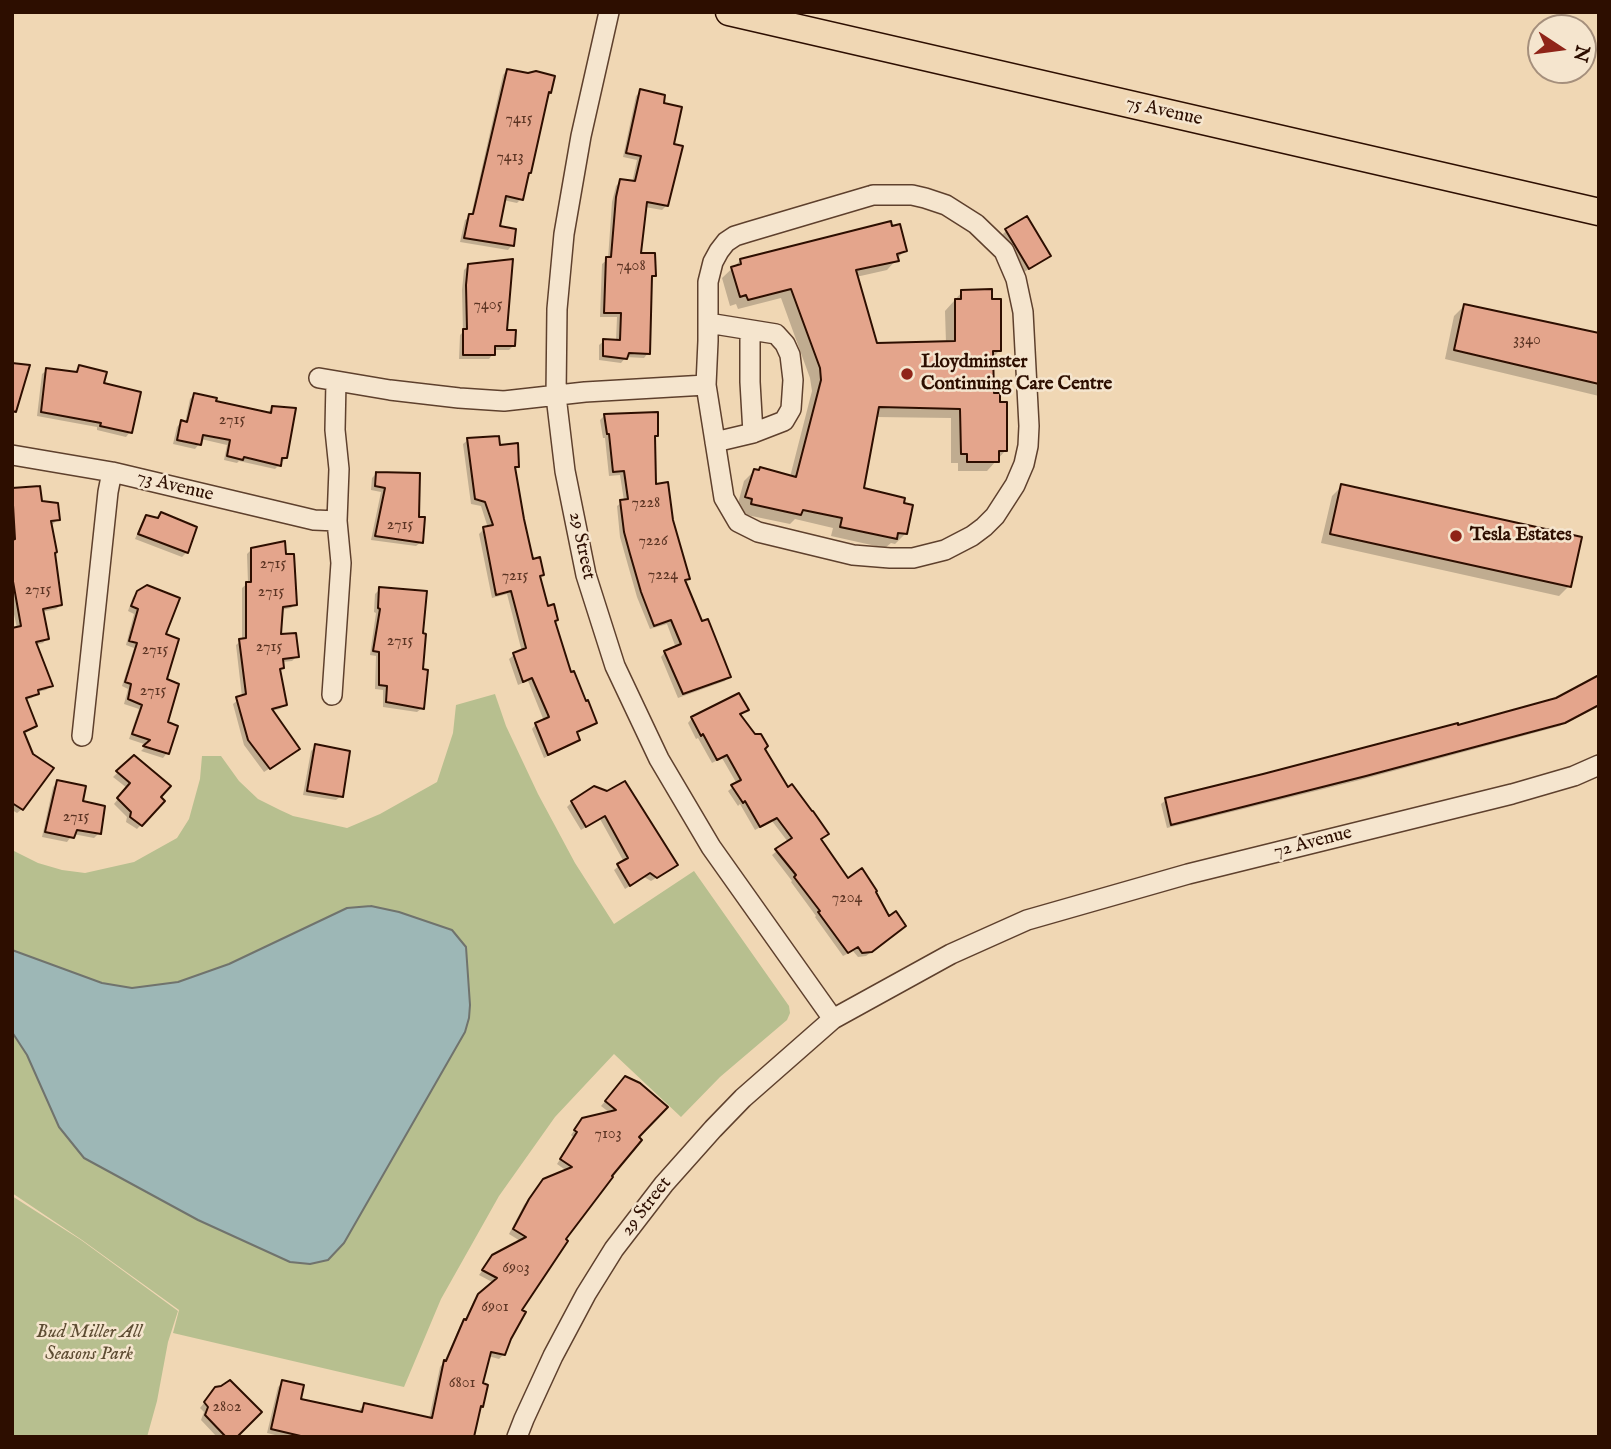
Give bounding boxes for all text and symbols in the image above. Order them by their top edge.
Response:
north arrow [1527,14,1597,84]
text: N [1567,43,1594,64]
street label: 75 Avenue [1123,92,1205,132]
house number: 7415 [505,110,533,130]
house number: 7413 [496,148,524,168]
house number: 7408 [616,257,646,277]
house number: 7405 [474,296,502,316]
house number: 3340 [1513,331,1541,351]
place label: Lloydminster Continuing Care Centre [921,352,1112,396]
marker: Lloydminster Continuing Care Centre [899,366,915,382]
house number: 2715 [219,411,245,431]
street label: 73 Avenue [134,466,216,508]
house number: 7228 [632,494,660,514]
street label: 29 Street [563,510,599,582]
house number: 2715 [387,516,413,536]
place label: Tesla Estates [1470,525,1572,547]
marker: Tesla Estates [1448,528,1464,544]
house number: 7226 [638,532,668,552]
house number: 2715 [260,555,286,575]
house number: 7224 [648,566,678,586]
house number: 7215 [502,567,528,587]
house number: 2715 [25,581,51,601]
house number: 2715 [258,583,284,603]
house number: 2715 [387,632,413,652]
house number: 2715 [256,638,282,658]
house number: 2715 [142,641,168,661]
house number: 2715 [140,682,166,702]
house number: 2715 [63,808,89,828]
street label: 72 Avenue [1271,822,1355,864]
house number: 7204 [832,889,862,909]
house number: 7103 [594,1125,622,1145]
street label: 29 Street [617,1173,677,1241]
house number: 6903 [502,1259,530,1279]
house number: 6901 [481,1298,509,1318]
park label: Bud Miller All Seasons Park [36,1322,142,1366]
house number: 6801 [449,1374,475,1394]
house number: 2802 [212,1398,242,1418]

